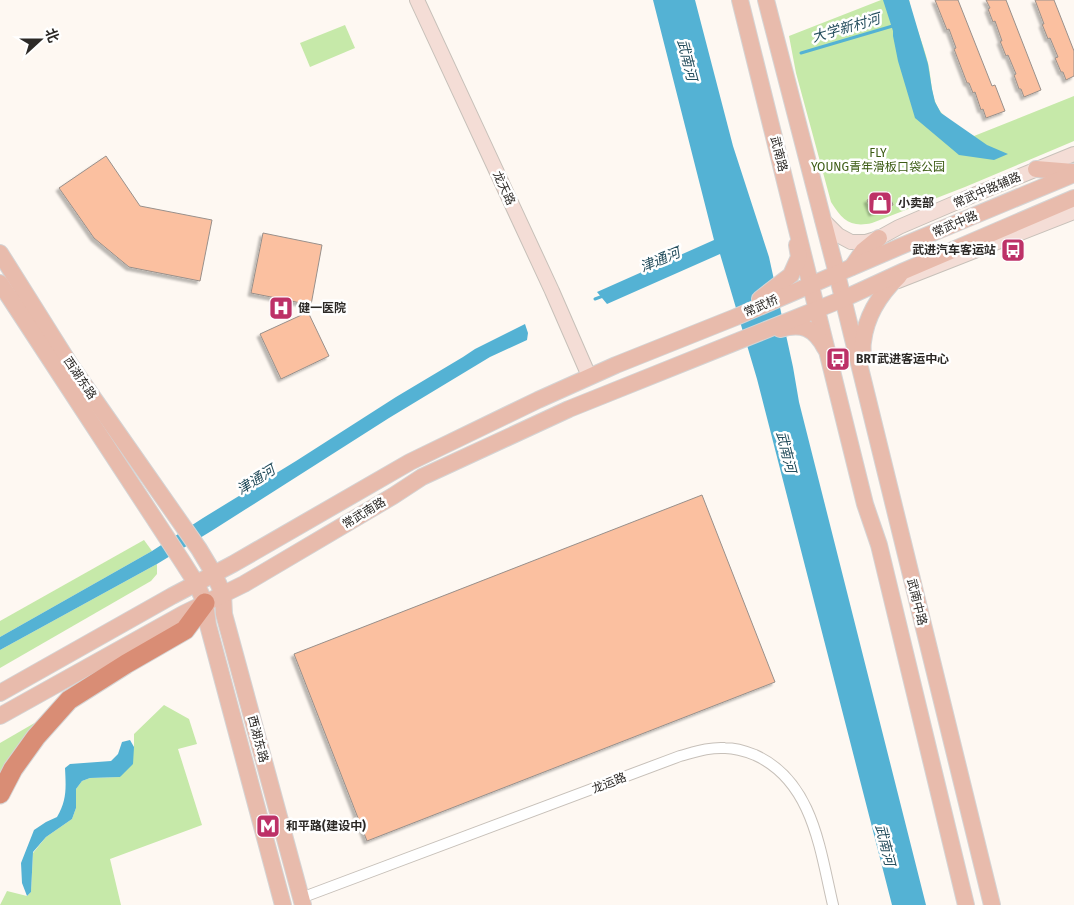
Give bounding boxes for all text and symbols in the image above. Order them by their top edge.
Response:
water label: 大学新村河 [810,9,885,46]
north arrow [15,15,65,65]
text: 北 [41,26,62,45]
water label: 武南河 [674,38,701,85]
street label: 武南路 [768,135,790,173]
park label: FLY YOUNG青年滑板口袋公园 [811,146,945,174]
street label: 龙天路 [490,169,518,207]
street label: 常武中路辅路 [951,169,1023,211]
shop icon: 小卖部 [867,190,893,216]
place label: 小卖部 [898,196,934,210]
street label: 常武中路 [930,208,980,240]
bus stop icon: 武进汽车客运站 [1000,237,1026,263]
water label: 津通河 [637,243,685,276]
place label: 武进汽车客运站 [912,243,996,257]
street label: 常武桥 [742,293,780,319]
hospital icon: 健一医院 [268,295,294,321]
place label: 健一医院 [298,301,346,315]
bus stop icon: BRT武进客运中心 [825,346,851,372]
place label: BRT武进客运中心 [856,352,949,366]
street label: 西湖东路 [61,354,99,402]
water label: 武南河 [773,430,800,477]
water label: 津通河 [234,460,281,498]
street label: 常武南路 [340,495,388,531]
street label: 武南中路 [904,577,930,627]
street label: 西湖东路 [245,714,271,764]
street label: 龙运路 [590,770,628,796]
metro station icon: 和平路(建设中) [255,813,281,839]
place label: 和平路(建设中) [286,819,366,833]
water label: 武南河 [872,823,899,870]

